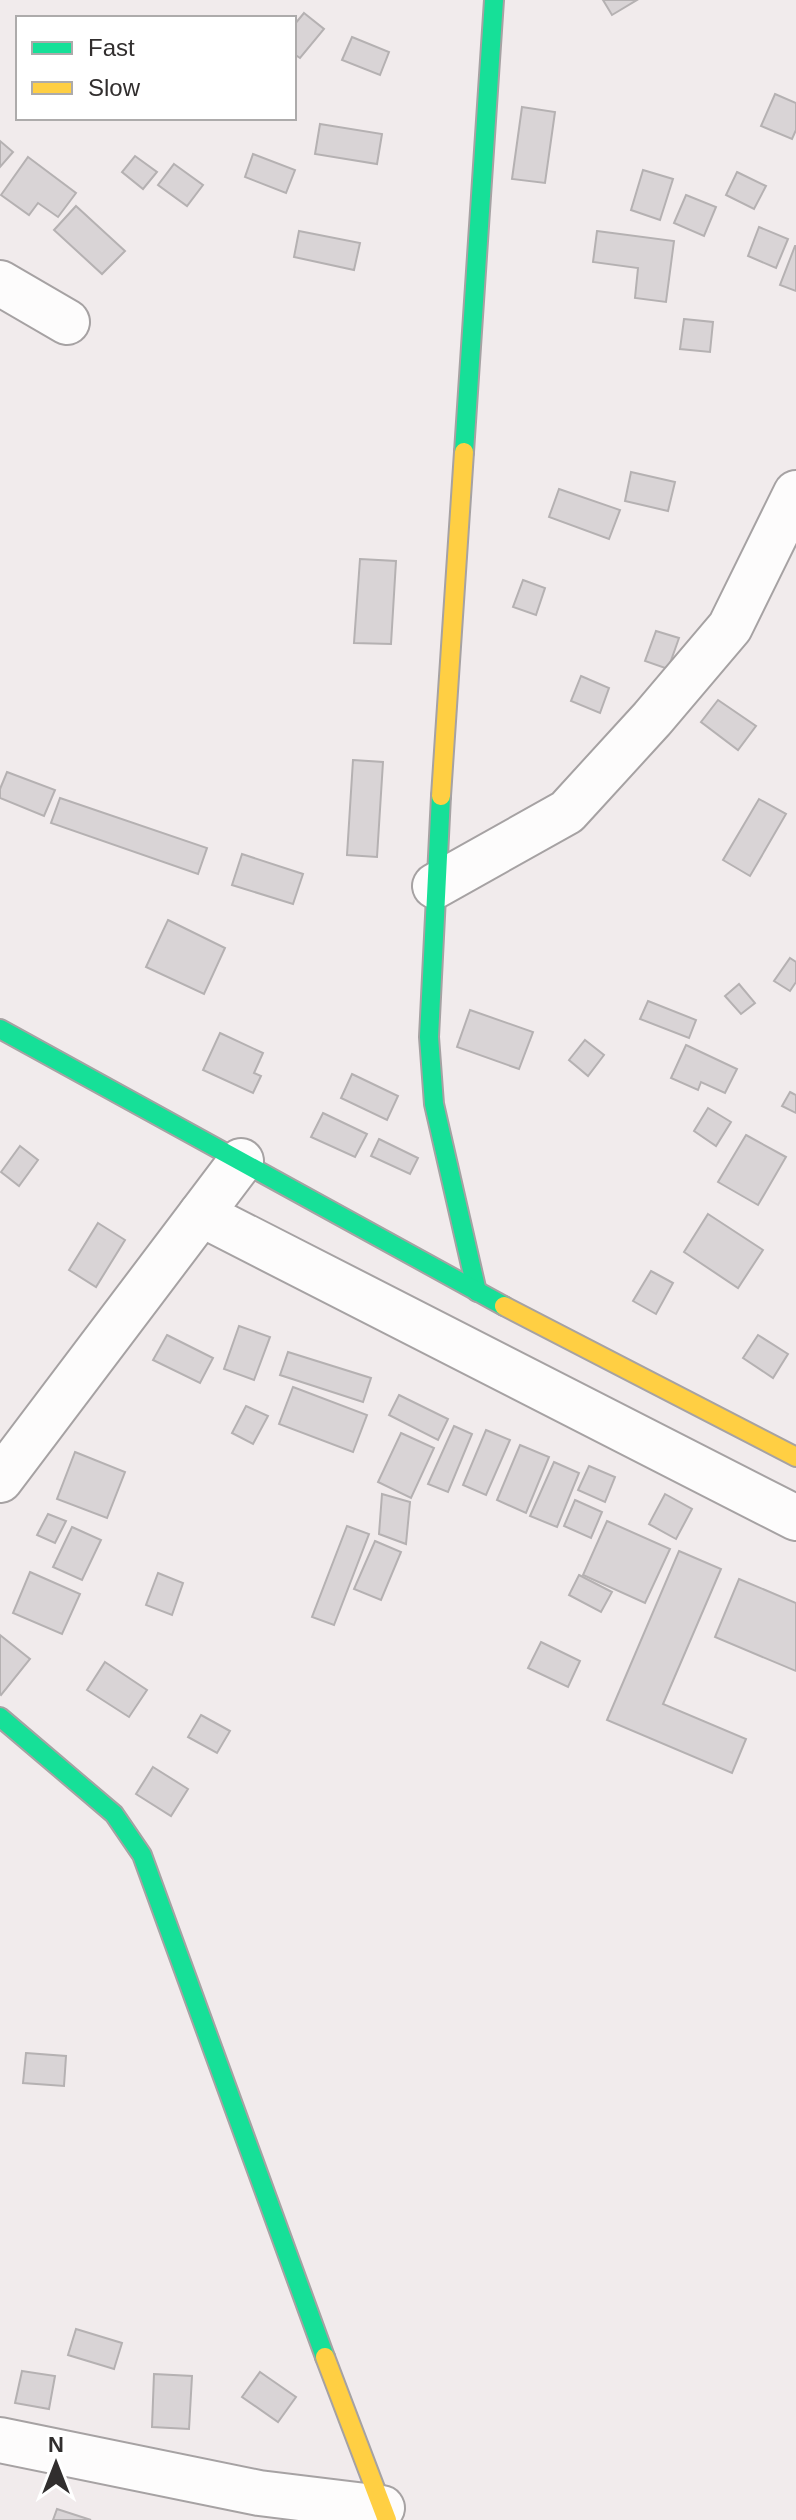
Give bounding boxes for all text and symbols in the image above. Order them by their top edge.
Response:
legend [16,16,296,120]
text: Fast [88,34,135,61]
text: Slow [88,74,141,101]
north arrow [16,2424,96,2504]
text: N [48,2432,64,2457]

